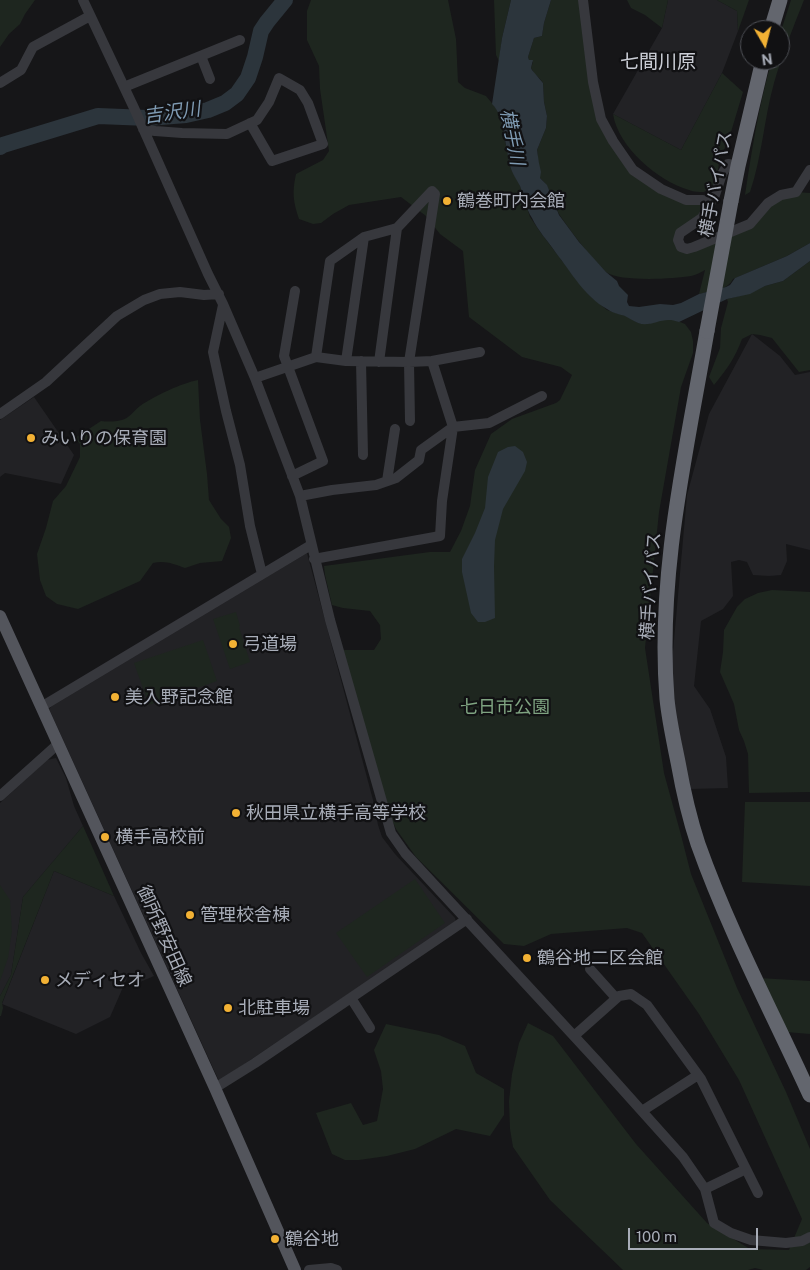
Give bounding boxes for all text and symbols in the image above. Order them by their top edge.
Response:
north arrow [740,20,790,70]
text: N [760,50,773,68]
district label: 七間川原 [620,51,696,73]
water label: 吉沢川 [142,98,202,128]
water label: 横手川 [495,107,529,167]
street label: 横手バイパス [695,129,737,239]
place label: 鶴巻町内会館 [457,190,565,212]
marker: 鶴巻町内会館 [441,195,453,207]
place label: みいりの保育園 [41,427,167,449]
marker: みいりの保育園 [25,432,37,444]
street label: 横手バイパス [636,531,666,641]
place label: 弓道場 [243,633,297,655]
marker: 弓道場 [227,638,239,650]
place label: 美入野記念館 [125,686,233,708]
marker: 美入野記念館 [109,691,121,703]
park label: 七日市公園 [460,696,550,718]
place label: 秋田県立横手高等学校 [246,802,426,824]
marker: 秋田県立横手高等学校 [230,807,242,819]
place label: 横手高校前 [115,826,205,848]
marker: 横手高校前 [99,831,111,843]
street label: 御所野安田線 [132,882,196,990]
place label: 管理校舎棟 [200,904,290,926]
marker: 管理校舎棟 [184,909,196,921]
place label: 鶴谷地二区会館 [537,947,663,969]
marker: 鶴谷地二区会館 [521,952,533,964]
place label: メディセオ [55,969,145,991]
marker: メディセオ [39,974,51,986]
place label: 北駐車場 [238,997,310,1019]
marker: 北駐車場 [222,1002,234,1014]
scale bar [630,1218,760,1250]
place label: 鶴谷地 [285,1228,339,1250]
text: 100 m [636,1228,677,1245]
marker: 鶴谷地 [269,1233,281,1245]

